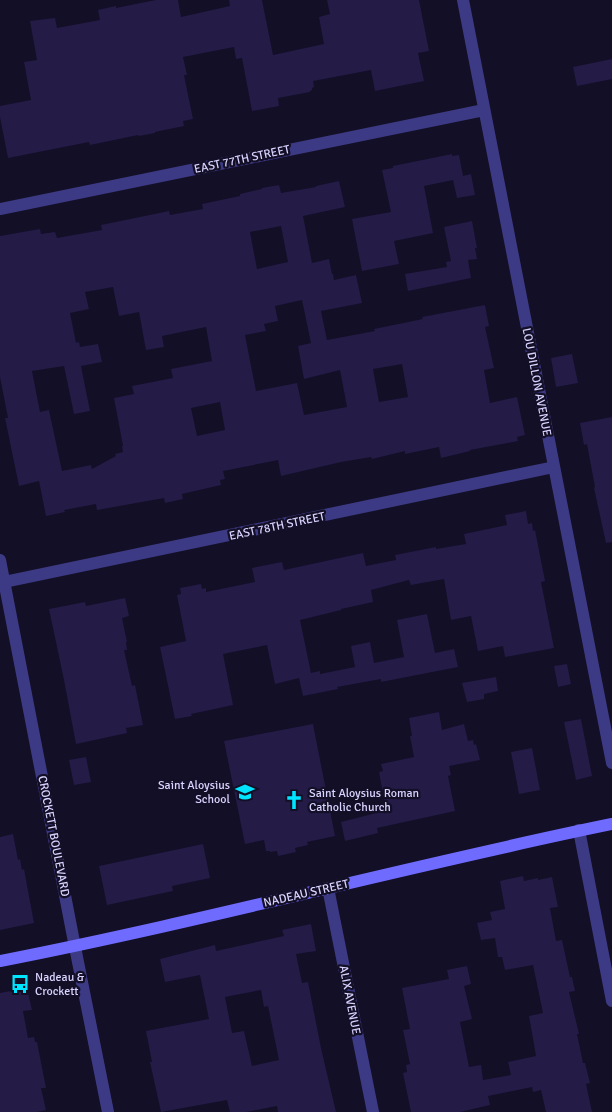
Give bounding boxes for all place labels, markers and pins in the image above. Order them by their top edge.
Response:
place label: Saint Aloysius School [158,778,230,807]
school or university icon: Saint Aloysius School [234,781,256,803]
place label: Saint Aloysius Roman Catholic Church [309,786,419,815]
church icon: Saint Aloysius Roman Catholic Church [283,789,305,811]
place label: Nadeau & Crockett [35,970,85,999]
bus stop icon: Nadeau & Crockett [9,973,31,995]

